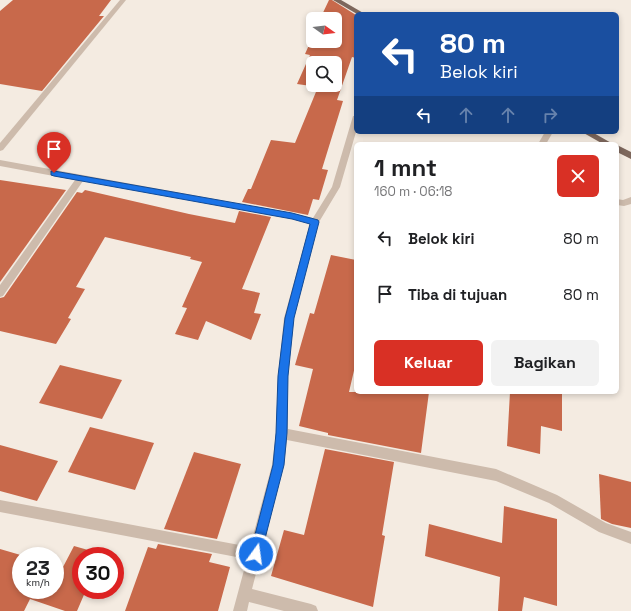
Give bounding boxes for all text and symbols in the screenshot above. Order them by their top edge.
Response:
north arrow [306,12,342,48]
map controls [306,12,342,92]
text: 80 m [440,25,506,61]
icon: left [374,28,426,80]
button: search [306,56,342,92]
text: Belok kiri [440,60,518,83]
icon: left [413,104,435,126]
icon: ahead [455,104,477,126]
icon: ahead [497,104,519,126]
icon: right [539,104,561,126]
pin [37,132,71,173]
icon: arrive [43,138,65,160]
text: 1 mnt [374,152,437,183]
button: close [557,155,599,197]
text: 160 m · 06:18 [374,183,452,200]
icon: left [374,227,396,249]
text: Belok kiri [408,229,474,248]
text: 80 m [563,229,599,248]
icon: arrive [374,283,396,305]
text: Tiba di tujuan [408,285,507,304]
text: 80 m [563,285,599,304]
button: Keluar [374,340,483,386]
button: Bagikan [491,340,599,386]
position arrow [235,533,277,575]
speed limit sign: 30 [72,547,124,599]
text: 23 [26,555,50,581]
text: km/h [26,576,50,589]

